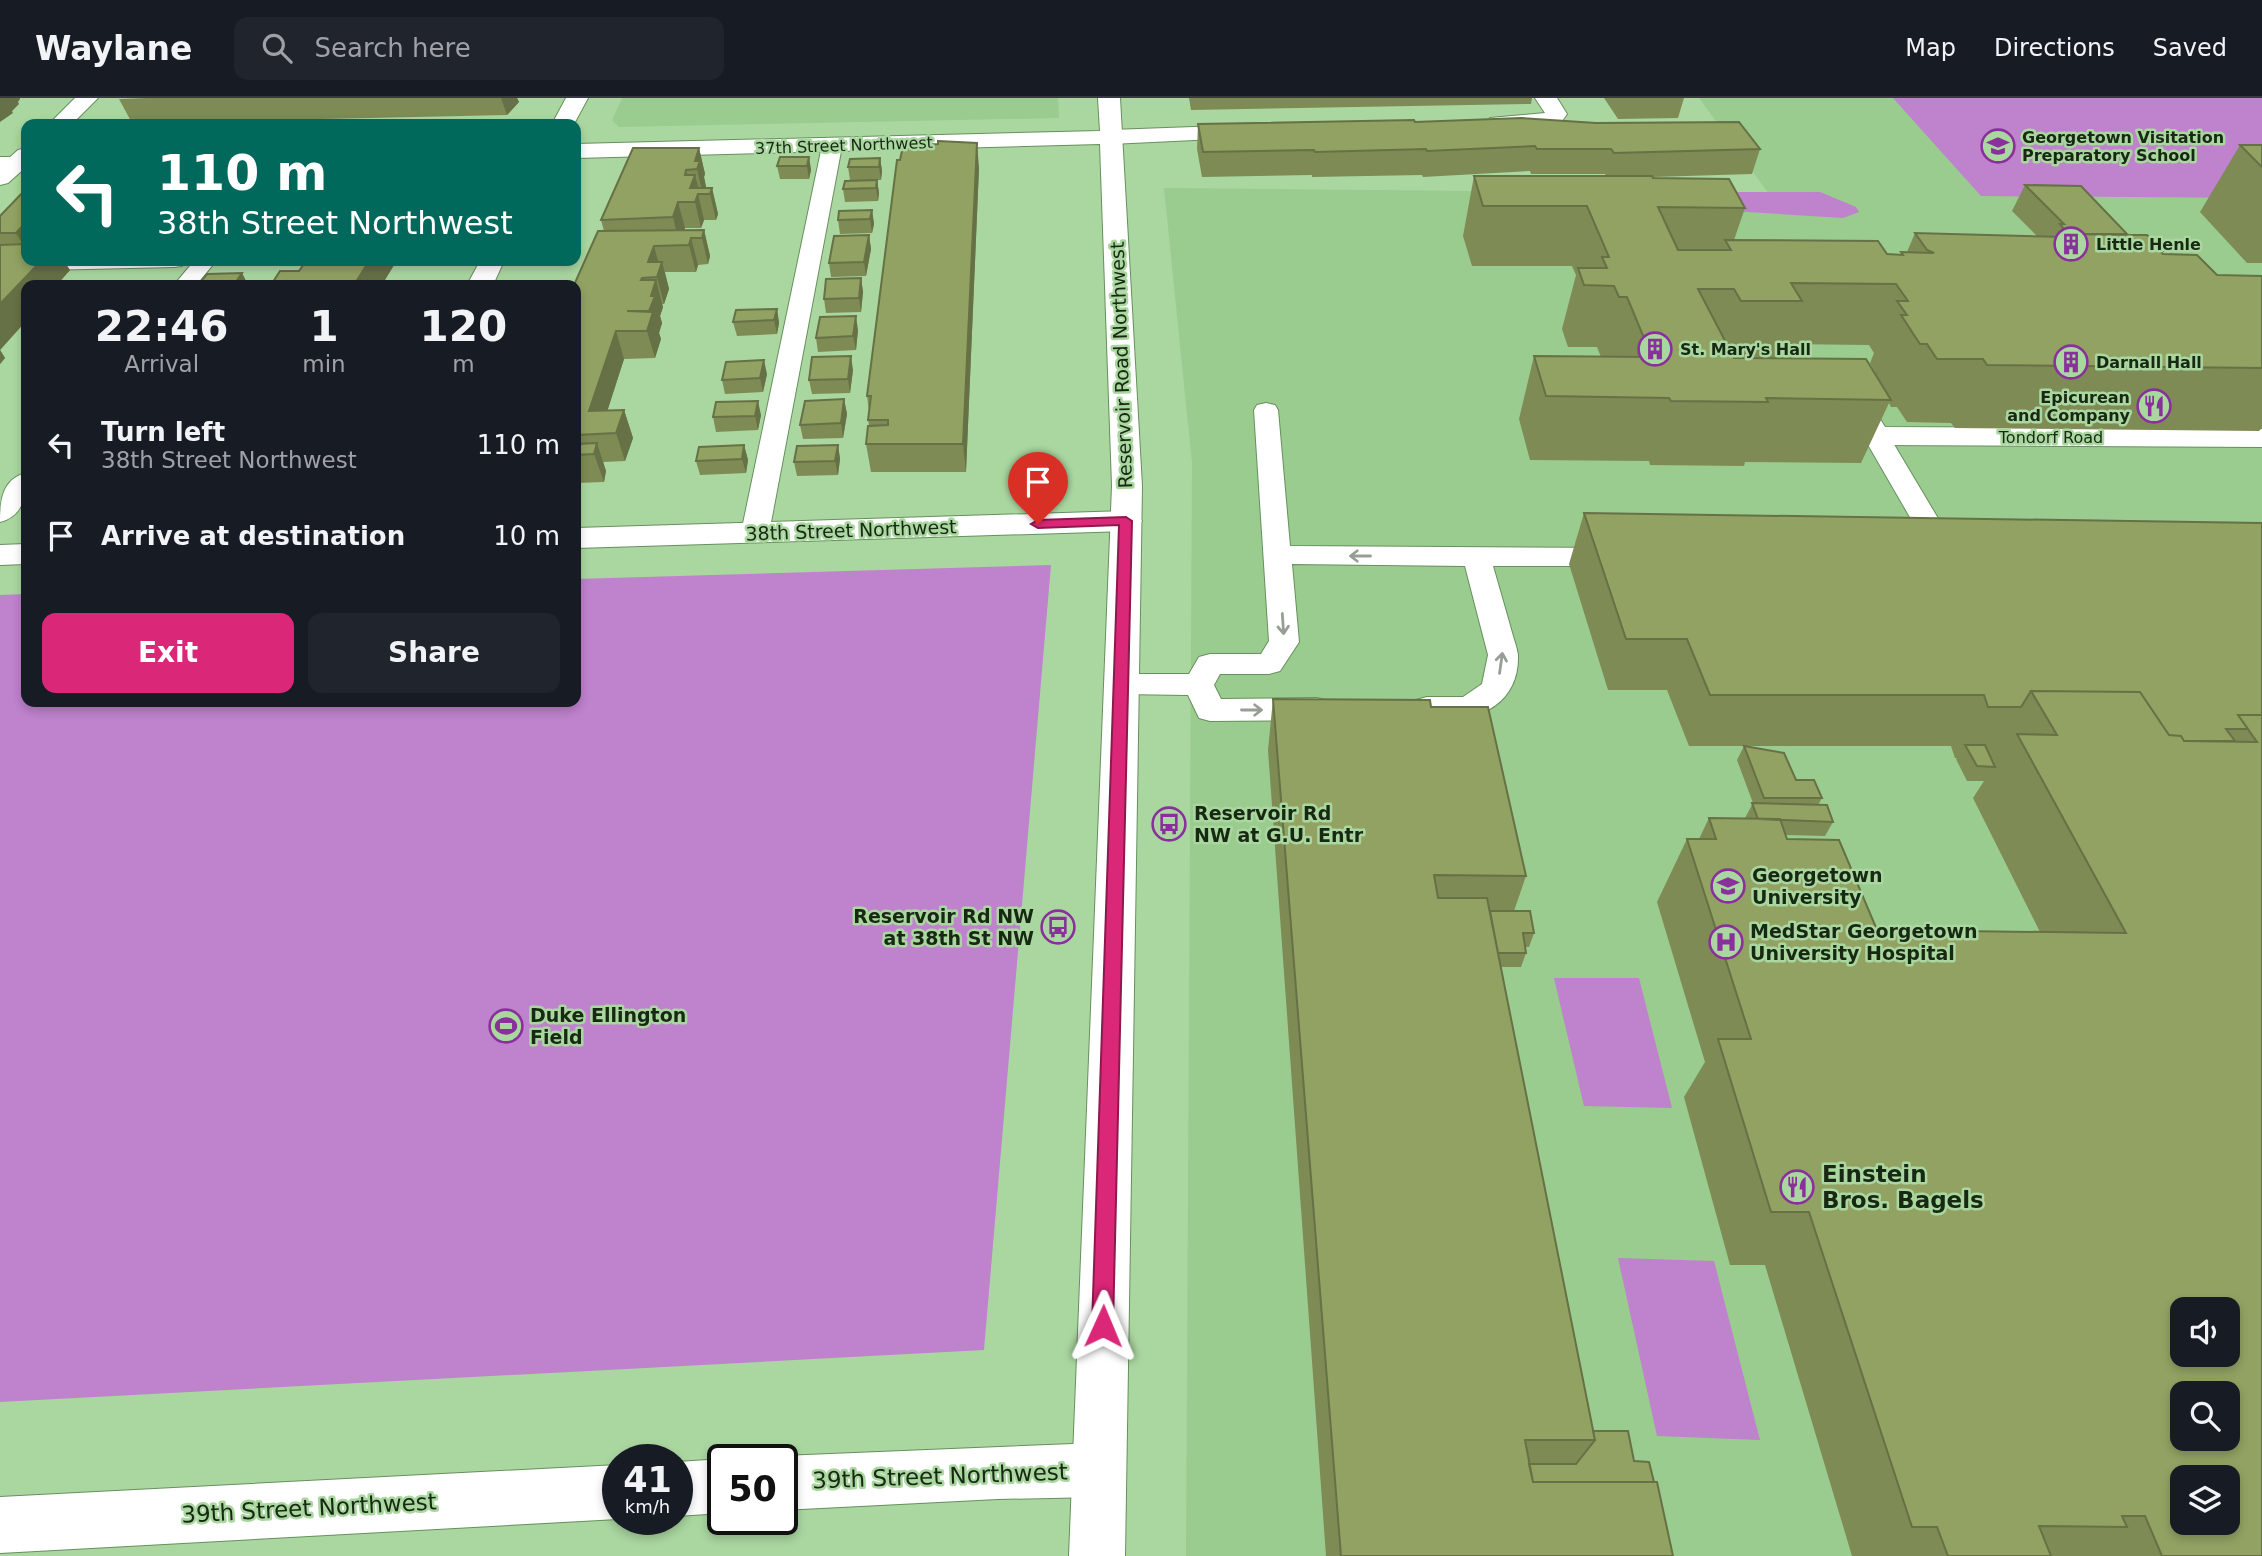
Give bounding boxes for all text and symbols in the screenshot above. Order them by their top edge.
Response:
search box [234,17,724,80]
text: Waylane [35,29,192,68]
icon: search [258,29,296,67]
text: Search here [314,33,471,63]
text: Map [1905,34,1956,62]
text: Directions [1994,34,2115,62]
text: Saved [2153,34,2227,62]
school or university icon: Georgetown Visitation Preparatory School [1979,127,2017,165]
place label: Georgetown Visitation Preparatory School [2022,128,2224,165]
street label: 37th Street Northwest [755,133,933,158]
text: 110 m [157,145,327,202]
icon: left [42,147,133,238]
text: 38th Street Northwest [157,204,513,242]
building icon: Little Henle [2052,225,2090,263]
place label: Little Henle [2096,235,2201,254]
street label: Reservoir Road Northwest [1106,241,1136,489]
text: 22:46 [95,302,229,351]
text: 1 [309,302,339,351]
text: 120 [420,302,507,351]
building icon: St. Mary's Hall [1636,330,1674,368]
place label: St. Mary's Hall [1680,340,1811,359]
building icon: Darnall Hall [2052,343,2090,381]
text: Arrival [124,351,199,377]
text: min [302,351,346,377]
text: m [452,351,475,377]
place label: Darnall Hall [2096,353,2202,372]
restaurant icon: Epicurean and Company [2135,387,2173,425]
place label: Epicurean and Company [2007,388,2131,425]
text: Turn left [101,417,225,447]
icon: left [42,426,80,464]
street label: Tondorf Road [1998,428,2103,447]
text: 110 m [477,430,560,460]
text: 38th Street Northwest [101,447,357,473]
pin [1008,452,1068,524]
icon: arrive [1019,463,1057,501]
street label: 38th Street Northwest [745,515,957,545]
icon: arrive [42,517,80,555]
text: Arrive at destination [101,521,405,551]
text: 10 m [493,521,560,551]
one-way arrow [1349,549,1372,563]
one-way arrow [1277,612,1290,634]
button: Exit [42,613,294,693]
button: Share [308,613,560,693]
one-way arrow [1494,652,1507,675]
one-way arrow [1240,703,1263,716]
place label: Reservoir Rd NW at G.U. Entr [1194,802,1364,846]
bus stop icon: Reservoir Rd NW at G.U. Entr [1150,805,1188,843]
place label: Georgetown University [1752,864,1883,908]
school or university icon: Georgetown University [1709,867,1747,905]
place label: Reservoir Rd NW at 38th St NW [853,905,1034,949]
bus stop icon: Reservoir Rd NW at 38th St NW [1039,908,1077,946]
place label: MedStar Georgetown University Hospital [1750,920,1978,964]
hospital icon: MedStar Georgetown University Hospital [1707,923,1745,961]
place label: Duke Ellington Field [530,1004,686,1048]
sports icon: Duke Ellington Field [487,1007,525,1045]
place label: Einstein Bros. Bagels [1822,1161,1984,1213]
restaurant icon: Einstein Bros. Bagels [1778,1168,1816,1206]
position arrow [1066,1289,1140,1363]
map controls [2170,1297,2240,1535]
button: sound [2170,1297,2240,1367]
button: search [2170,1381,2240,1451]
speed limit sign: 50 [707,1444,798,1535]
street label: 39th Street Northwest [812,1459,1068,1493]
text: 41 [623,1460,672,1500]
button: layers [2170,1465,2240,1535]
street label: 39th Street Northwest [181,1488,437,1528]
text: km/h [625,1496,670,1517]

